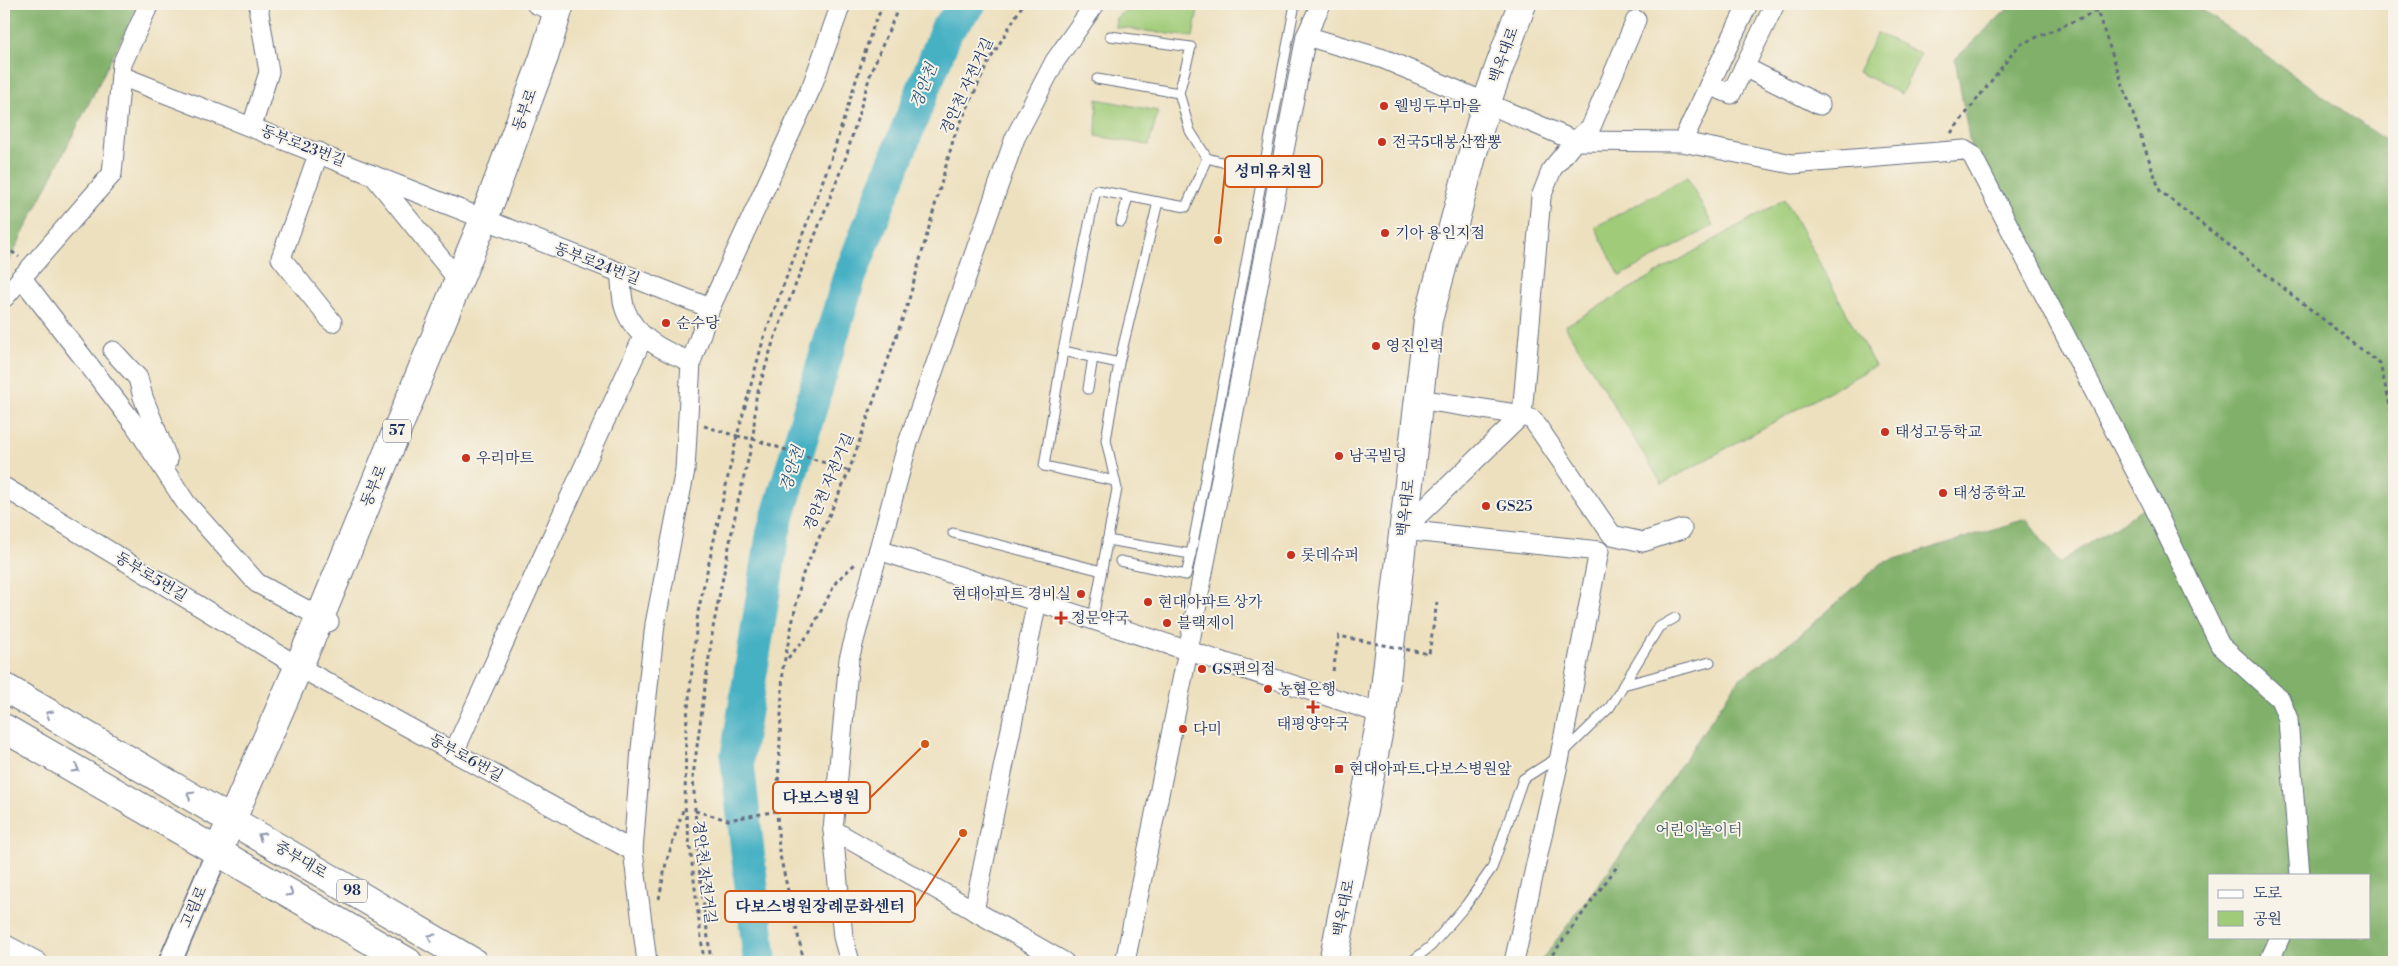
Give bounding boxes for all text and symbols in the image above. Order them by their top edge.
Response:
street label: 백옥대로 [1485,24,1523,85]
street label: 경안천 자전거길 [936,35,998,137]
water label: 경안천 [906,59,942,111]
street label: 동부로 [509,86,542,134]
place label: 웰빙두부마을 [1394,97,1481,116]
marker: 웰빙두부마을 [1378,100,1390,112]
street label: 동부로23번길 [258,121,348,171]
place label: 전국5대봉산짬뽕 [1392,133,1502,152]
marker: 전국5대봉산짬뽕 [1376,136,1388,148]
callout: 성미유치원 [1225,156,1322,187]
text: 성미유치원 [1234,162,1312,182]
place label: 기아 용인지점 [1395,224,1485,243]
marker: 기아 용인지점 [1379,227,1391,239]
street label: 동부로24번길 [552,239,642,289]
place label: 순수당 [676,314,720,333]
marker: 순수당 [660,317,672,329]
place label: 영진인력 [1386,337,1444,356]
marker: 영진인력 [1370,340,1382,352]
road number: 57 [383,420,411,442]
place label: 태성고등학교 [1895,423,1982,442]
marker: 태성고등학교 [1879,426,1891,438]
street label: 경안천 자전거길 [800,430,858,534]
water label: 경안천 [776,442,809,494]
place label: 남곡빌딩 [1349,447,1407,466]
place label: 우리마트 [476,449,534,468]
marker: 남곡빌딩 [1333,450,1345,462]
marker: 우리마트 [460,452,472,464]
street label: 동부로 [357,462,391,510]
street label: 백옥대로 [1393,478,1419,538]
place label: 태성중학교 [1953,484,2026,503]
marker: 태성중학교 [1937,487,1949,499]
place label: GS25 [1496,497,1532,516]
marker: GS25 [1480,500,1492,512]
place label: 롯데슈퍼 [1301,546,1359,565]
street label: 동부로5번길 [112,548,190,606]
marker: 롯데슈퍼 [1285,549,1297,561]
place label: 현대아파트 경비실 [952,585,1071,604]
marker: 현대아파트 경비실 [1075,588,1087,600]
place label: 현대아파트 상가 [1158,593,1263,612]
marker: 현대아파트 상가 [1142,596,1154,608]
place label: 정문약국 [1071,609,1129,628]
marker: 정문약국 [1055,612,1067,624]
place label: 블랙제이 [1177,614,1235,633]
marker: 블랙제이 [1161,617,1173,629]
place label: GS편의점 [1212,660,1275,679]
marker: GS편의점 [1196,663,1208,675]
place label: 농협은행 [1278,680,1336,699]
marker: 농협은행 [1262,683,1274,695]
marker: 태평양약국 [1307,701,1319,713]
one-way arrow [45,710,54,720]
place label: 태평양약국 [1277,715,1350,734]
place label: 다미 [1193,720,1222,739]
marker: 다미 [1177,723,1189,735]
street label: 동부로6번길 [426,730,506,786]
place label: 현대아파트.다보스병원앞 [1349,760,1512,779]
one-way arrow [71,763,80,773]
marker: 현대아파트.다보스병원앞 [1333,763,1345,775]
callout: 다보스병원 [773,782,870,813]
text: 다보스병원 [782,788,860,808]
one-way arrow [186,791,195,801]
street label: 경안천 자전거길 [688,819,720,925]
park label: 어린이놀이터 [1656,821,1742,840]
one-way arrow [257,833,266,843]
street label: 중부대로 [271,837,331,883]
legend [2208,874,2370,938]
street label: 백옥대로 [1329,877,1359,938]
road number: 98 [337,879,367,902]
street label: 고림로 [176,883,212,931]
text: 도로 [2253,884,2282,903]
one-way arrow [285,887,294,897]
callout: 다보스병원장례문화센터 [725,891,915,922]
text: 다보스병원장례문화센터 [735,897,905,917]
text: 공원 [2253,910,2282,929]
one-way arrow [427,934,436,944]

